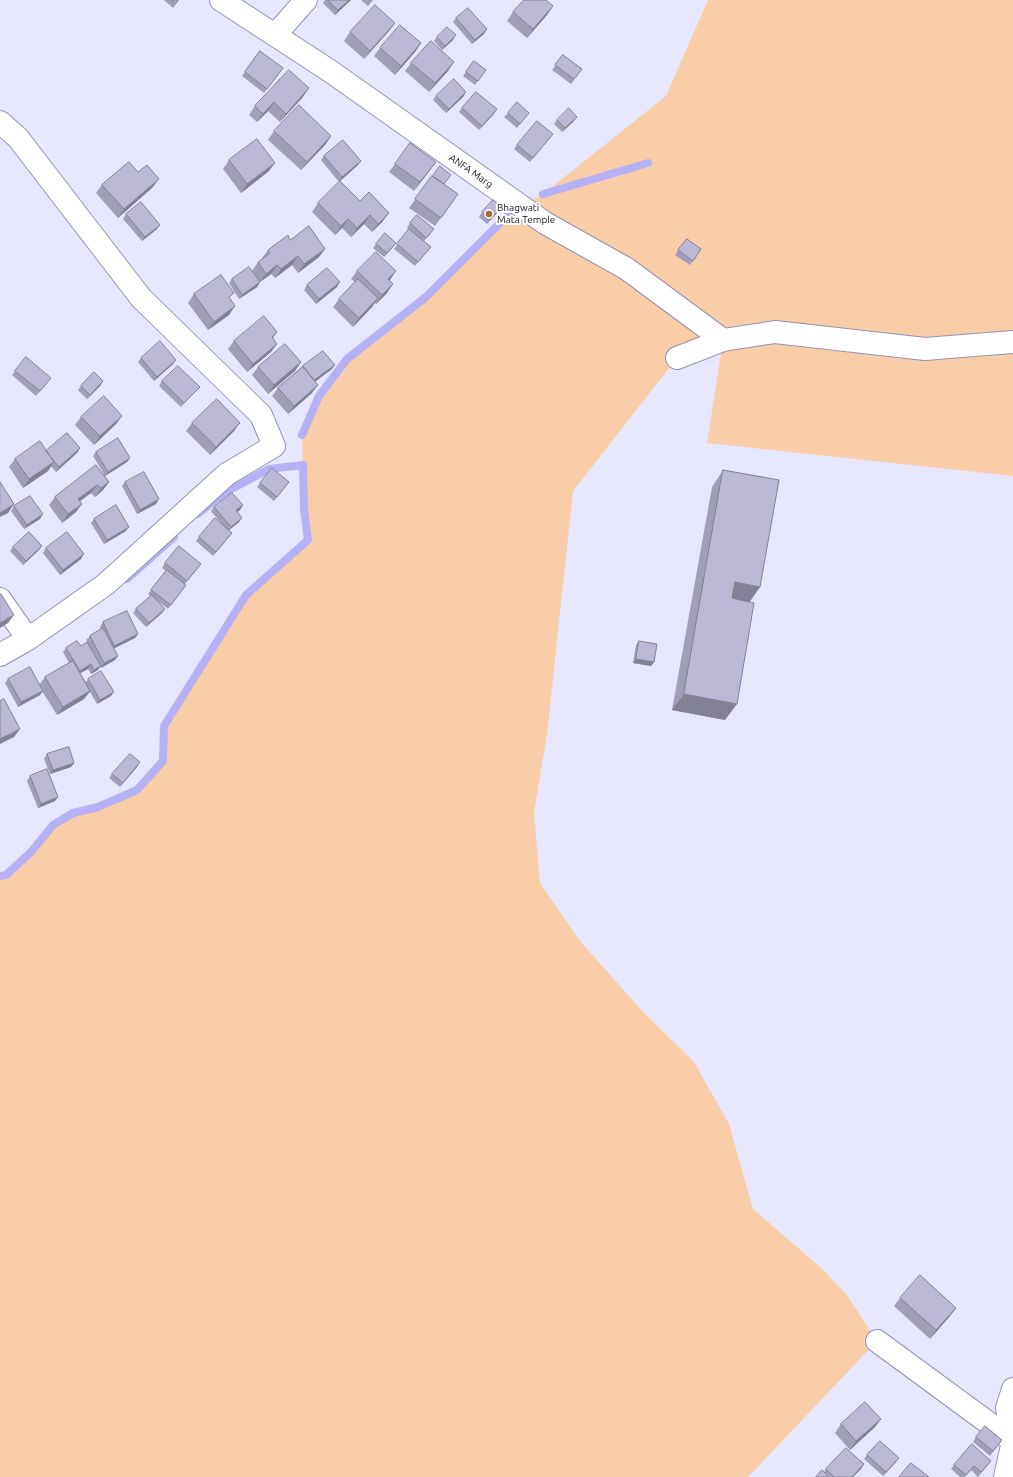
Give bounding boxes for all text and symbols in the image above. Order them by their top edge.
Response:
street label: ANFA Marg [447,152,495,190]
place label: Bhagwati Mata Temple [497,202,555,226]
marker: Bhagwati Mata Temple [484,209,494,219]

